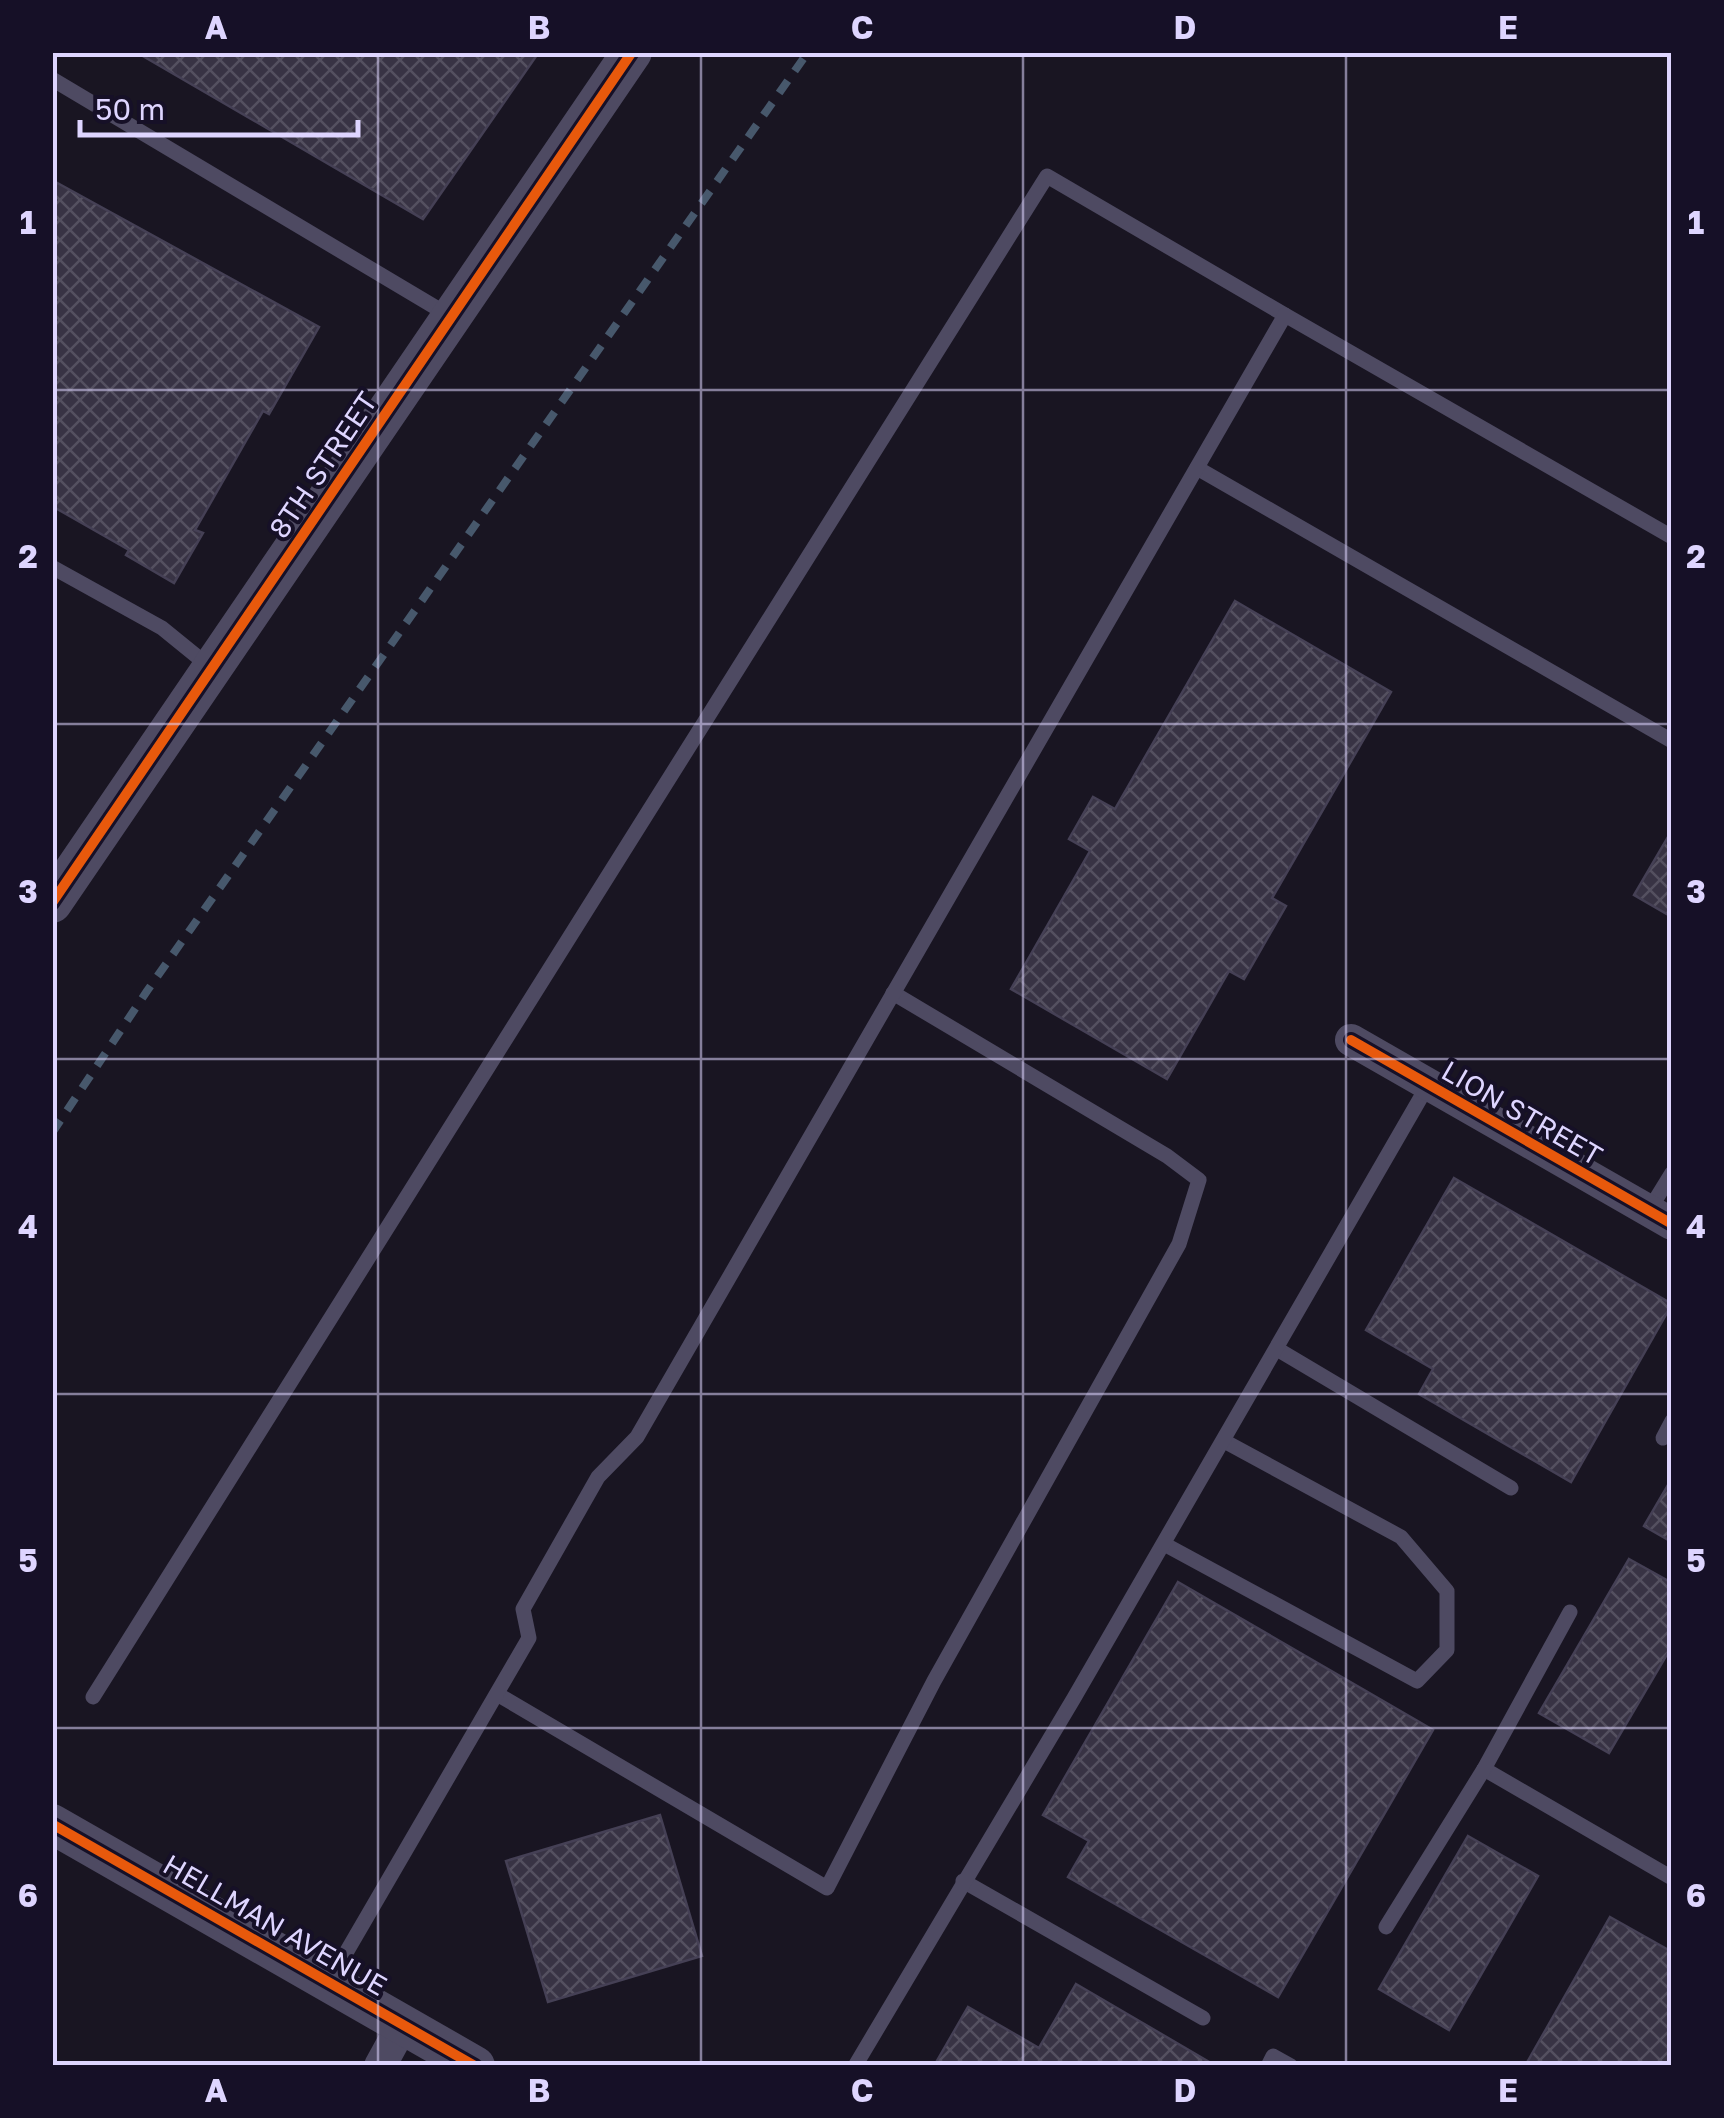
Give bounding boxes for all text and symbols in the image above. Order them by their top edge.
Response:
text: A [205,8,228,46]
text: B [528,8,550,46]
text: C [851,8,873,46]
text: D [1174,8,1196,46]
text: E [1498,8,1518,46]
scale bar [80,75,358,137]
text: 50 m [95,91,165,127]
text: 1 [20,203,36,241]
text: 1 [1688,203,1704,241]
street label: 8TH STREET [262,386,383,544]
text: 2 [18,537,38,575]
text: 2 [1686,537,1706,575]
text: 3 [18,872,38,910]
text: 3 [1686,872,1706,910]
street label: LION STREET [1436,1053,1608,1172]
text: 4 [18,1207,38,1245]
text: 4 [1686,1207,1706,1245]
text: 5 [18,1541,38,1579]
text: 5 [1686,1541,1706,1579]
street label: HELLMAN AVENUE [158,1847,393,2002]
text: 6 [18,1876,38,1914]
text: 6 [1686,1876,1706,1914]
text: A [205,2071,228,2109]
text: B [528,2071,550,2109]
text: C [851,2071,873,2109]
text: D [1174,2071,1196,2109]
text: E [1498,2071,1518,2109]

